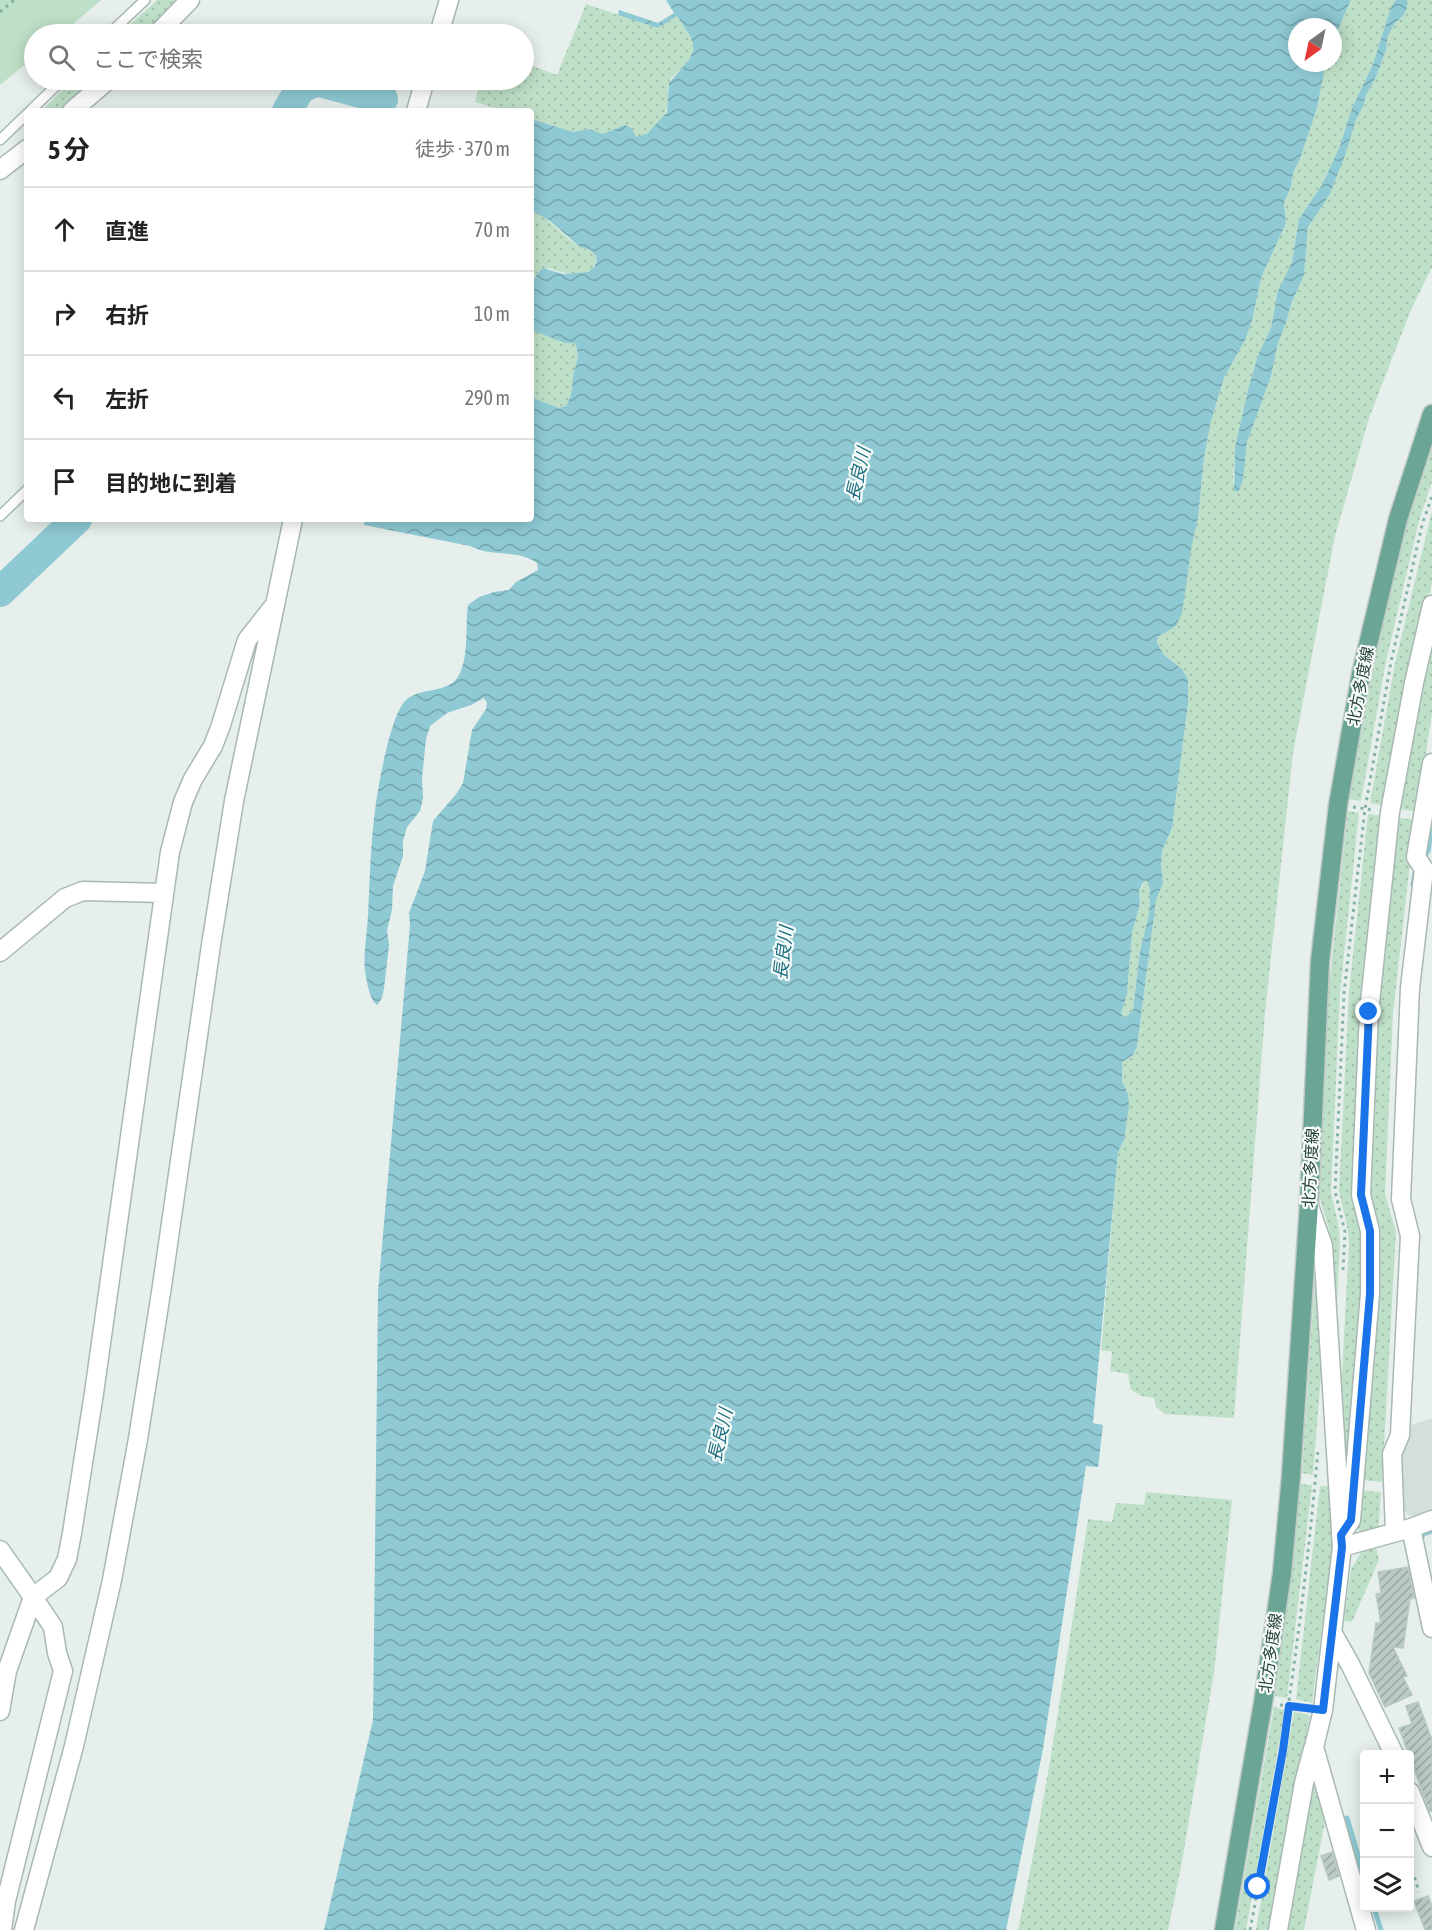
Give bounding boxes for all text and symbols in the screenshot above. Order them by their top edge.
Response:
north arrow [1288,18,1342,72]
search box [24,24,534,90]
icon: search [45,41,78,74]
text: ここで検索 [93,46,203,72]
text: 5 分 [48,135,90,165]
text: 徒歩 · 370 m [415,137,510,160]
icon: ahead [48,213,81,246]
text: 直進 [105,218,149,244]
text: 70 m [474,218,510,241]
icon: right [48,297,81,330]
text: 右折 [105,302,149,328]
text: 10 m [474,302,510,325]
icon: left [48,381,81,414]
text: 左折 [105,386,149,412]
text: 290 m [465,386,510,409]
water label: 長良川 [842,443,875,503]
icon: arrive [48,465,81,498]
text: 目的地に到着 [105,470,237,496]
street label: 北方多度線 [1344,645,1376,727]
water label: 長良川 [769,923,797,981]
route end [1355,998,1381,1024]
street label: 北方多度線 [1299,1128,1321,1208]
water label: 長良川 [704,1404,737,1464]
street label: 北方多度線 [1256,1612,1284,1694]
map controls [1360,1750,1414,1912]
button: + [1360,1750,1414,1804]
button: − [1360,1804,1414,1858]
button: layers [1360,1858,1414,1912]
route start [1244,1873,1270,1899]

